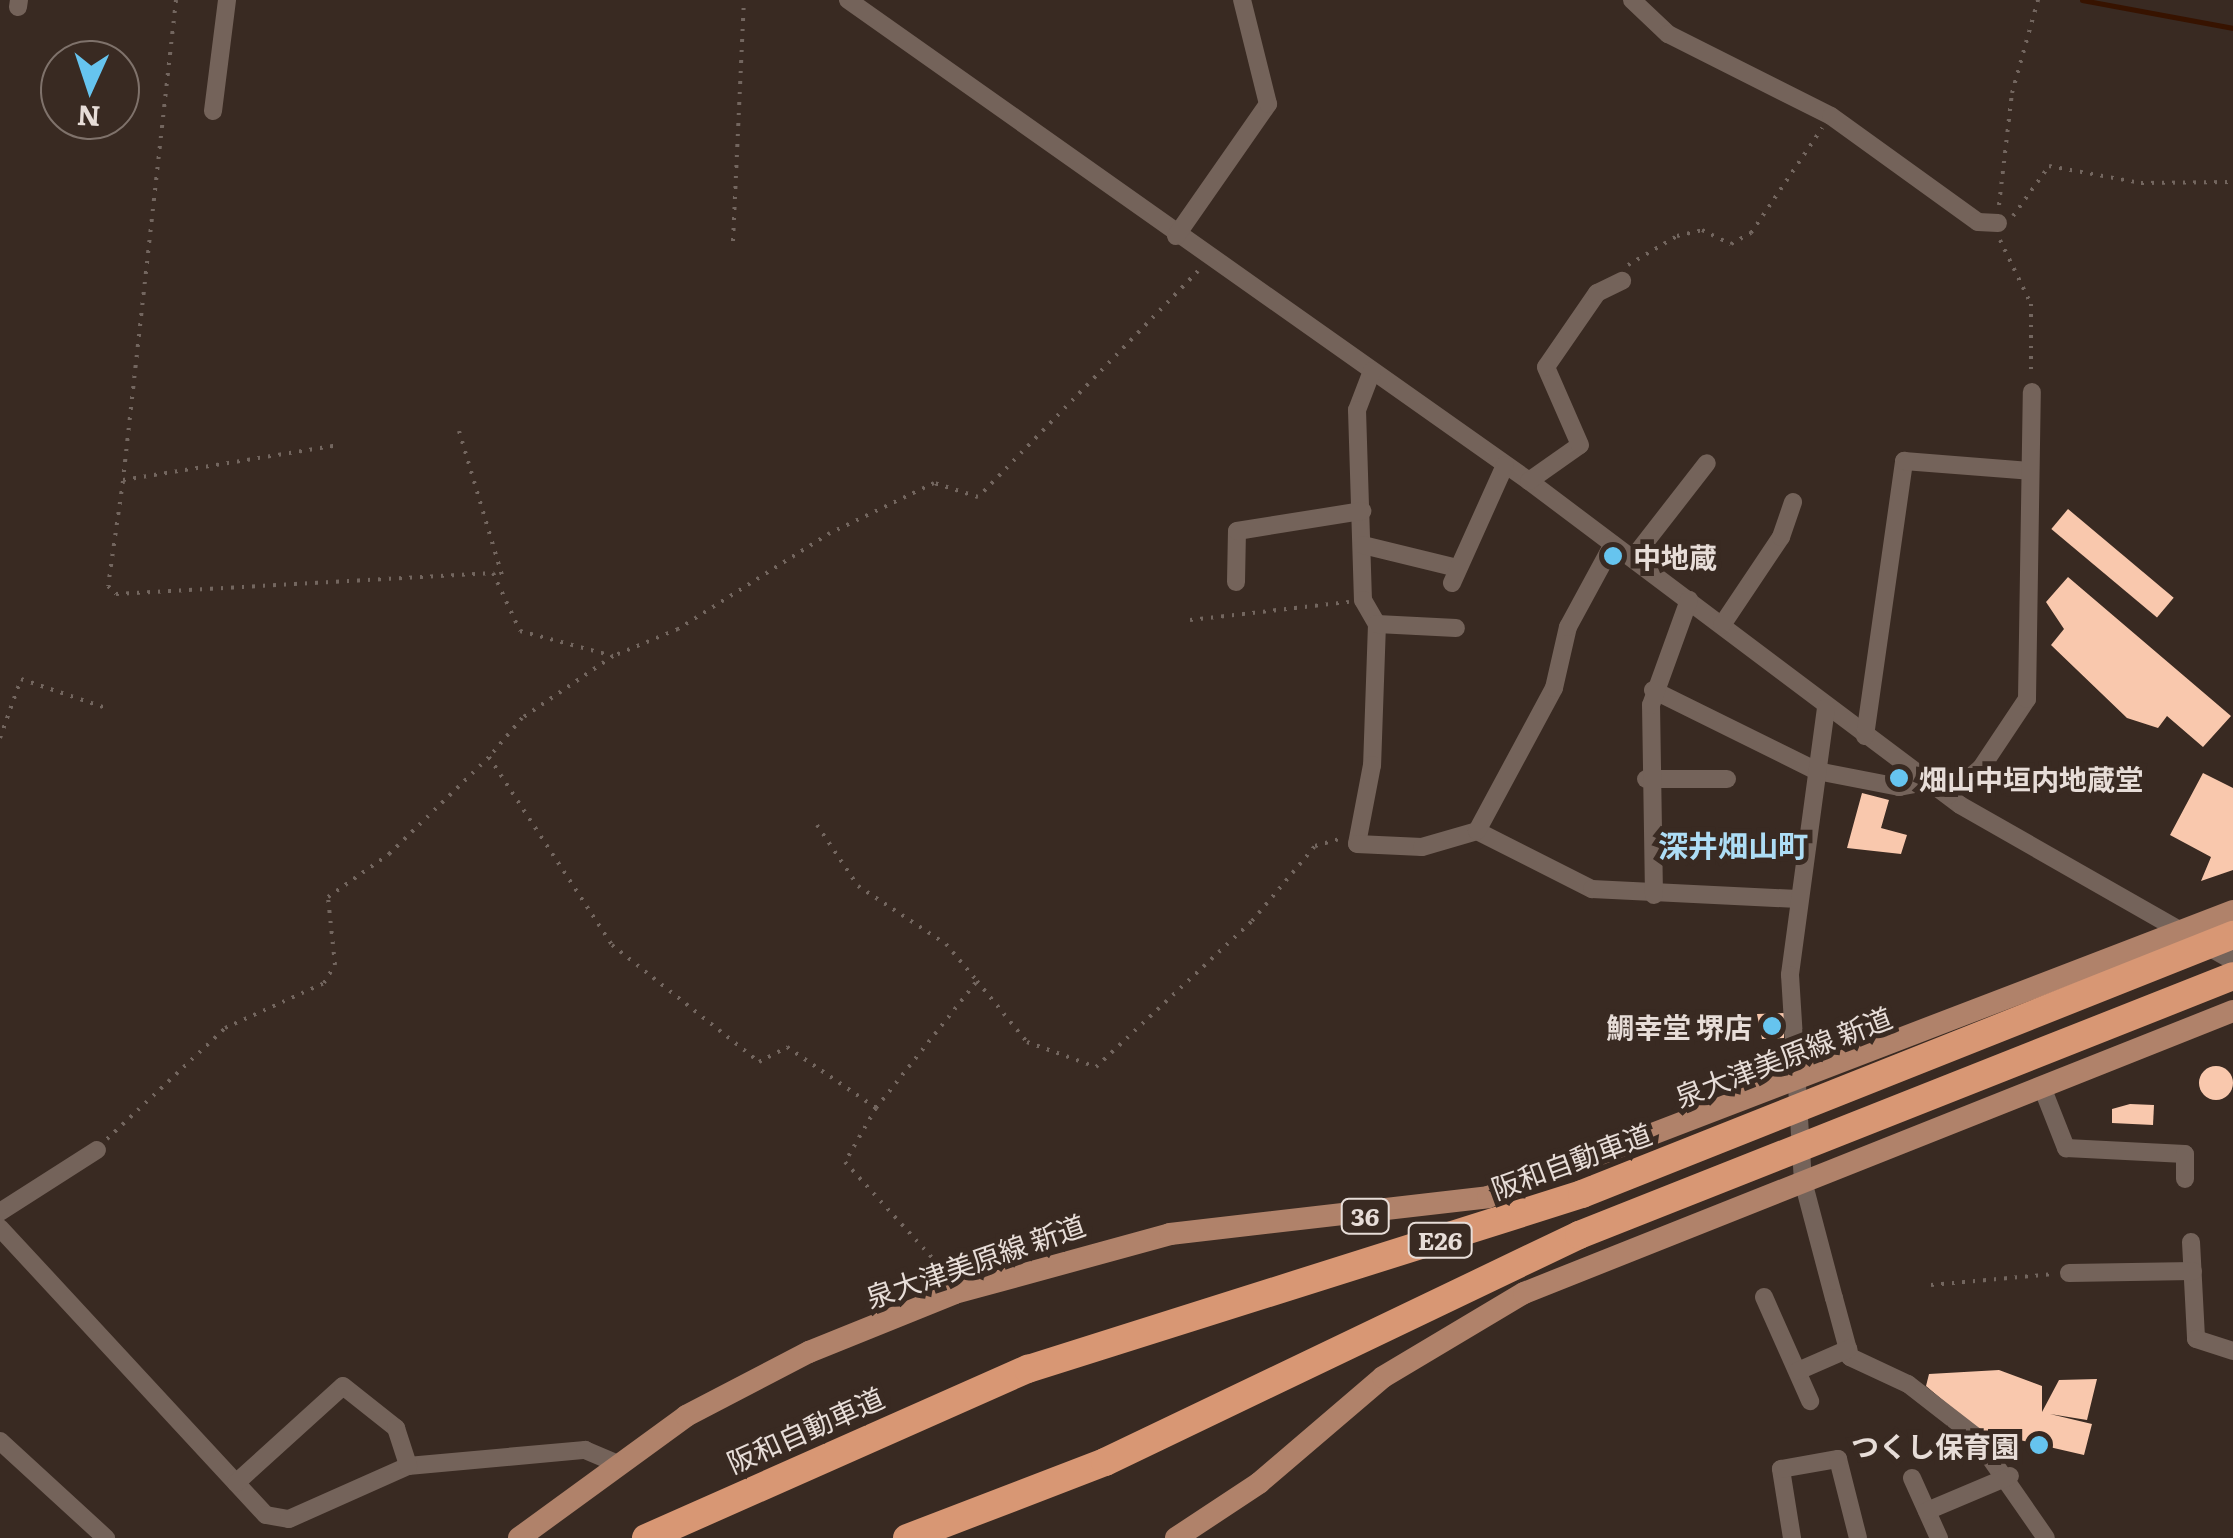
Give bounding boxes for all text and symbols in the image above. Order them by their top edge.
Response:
north arrow [40,40,140,140]
text: N [76,96,101,140]
place label: 中地蔵 [1633,539,1717,573]
marker: 中地蔵 [1602,545,1624,567]
place label: 畑山中垣内地蔵堂 [1919,761,2143,795]
marker: 畑山中垣内地蔵堂 [1888,767,1910,789]
district label: 深井畑山町 [1658,826,1808,862]
street label: 泉大津美原線 新道 [1670,999,1896,1113]
place label: 鯛幸堂 堺店 [1606,1009,1752,1043]
marker: 鯛幸堂 堺店 [1761,1015,1783,1037]
street label: 阪和自動車道 [1486,1115,1656,1205]
road number: 36 [1340,1196,1390,1236]
street label: 泉大津美原線 新道 [861,1207,1089,1313]
road number: E26 [1408,1220,1472,1260]
street label: 阪和自動車道 [721,1379,889,1479]
place label: つくし保育園 [1851,1428,2019,1462]
marker: つくし保育園 [2028,1434,2050,1456]

